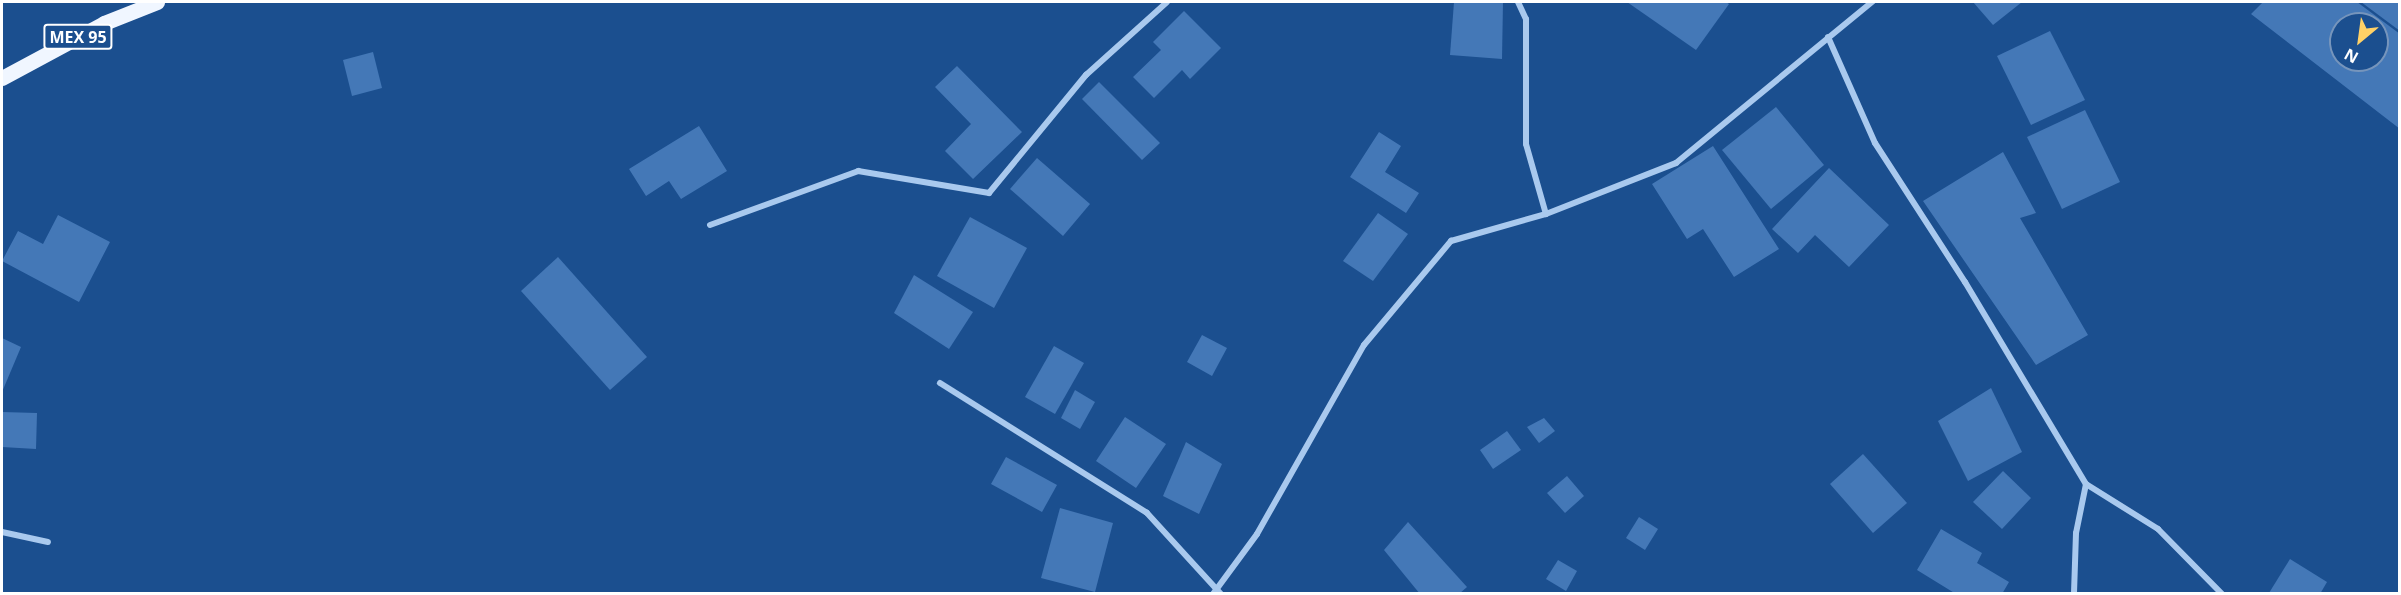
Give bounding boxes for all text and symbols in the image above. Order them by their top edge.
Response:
north arrow [2329,12,2389,72]
road number: MEX 95 [42,24,114,50]
text: N [2340,43,2362,69]

